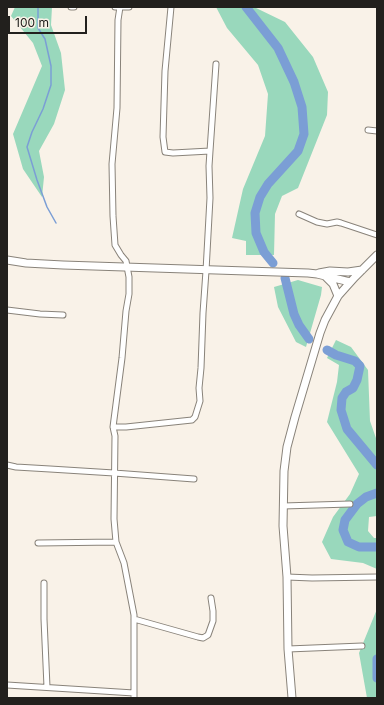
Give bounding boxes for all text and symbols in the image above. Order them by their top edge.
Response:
scale bar [10,8,89,34]
text: 100 m [15,15,49,30]

